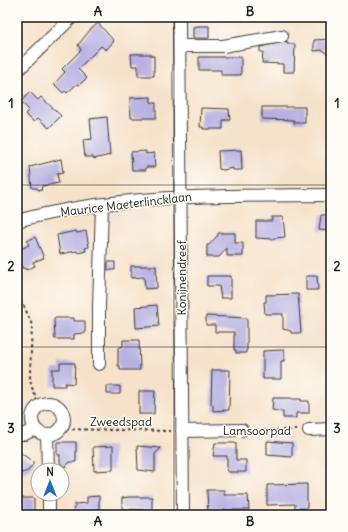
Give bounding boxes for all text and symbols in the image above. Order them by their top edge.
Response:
text: A [94,3,103,20]
text: B [246,3,255,20]
text: 1 [8,95,14,112]
text: 1 [334,95,340,112]
street label: Maurice Maeterlincklaan [59,188,193,220]
street label: Konijnendreef [174,239,189,316]
text: 2 [7,258,15,275]
text: 2 [333,258,341,275]
street label: Zweedspad [90,414,152,429]
text: 3 [7,420,15,437]
text: 3 [333,420,341,437]
street label: Lamsoorpad [223,423,291,438]
north arrow [30,462,70,502]
text: N [46,465,54,479]
text: A [94,513,103,530]
text: B [246,513,255,530]

